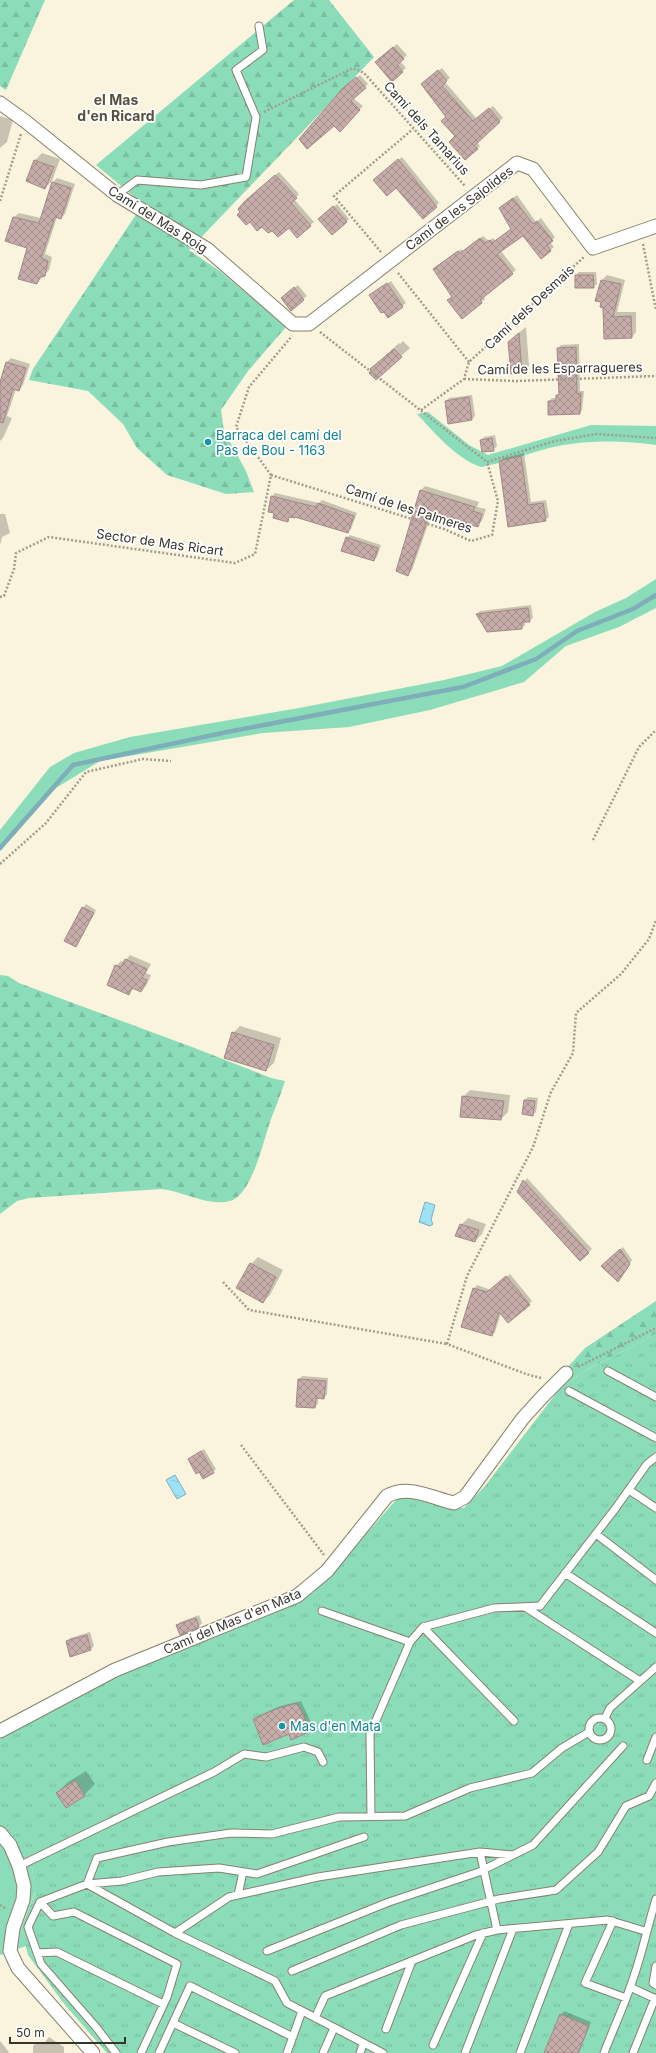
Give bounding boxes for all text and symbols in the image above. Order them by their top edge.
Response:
street label: Camí dels Tamarius [381,78,473,178]
district label: el Mas d'en Ricard [77,91,155,124]
street label: Camí de les Sajolides [402,162,516,254]
street label: Camí del Mas Roig [105,182,211,256]
street label: Camí dels Desmais [481,261,577,353]
street label: Camí de les Esparragueres [477,359,643,377]
place label: Barraca del camí del Pas de Bou - 1163 [216,427,342,458]
marker: Barraca del camí del Pas de Bou - 1163 [203,437,213,447]
street label: Camí de les Palmeres [344,480,474,536]
street label: Sector de Mas Ricart [95,525,225,559]
street label: Camí del Mas d'en Mata [161,1585,303,1657]
place label: Mas d'en Mata [290,1718,381,1734]
marker: Mas d'en Mata [277,1721,287,1731]
scale bar [10,2019,125,2045]
text: 50 m [16,2025,45,2040]

